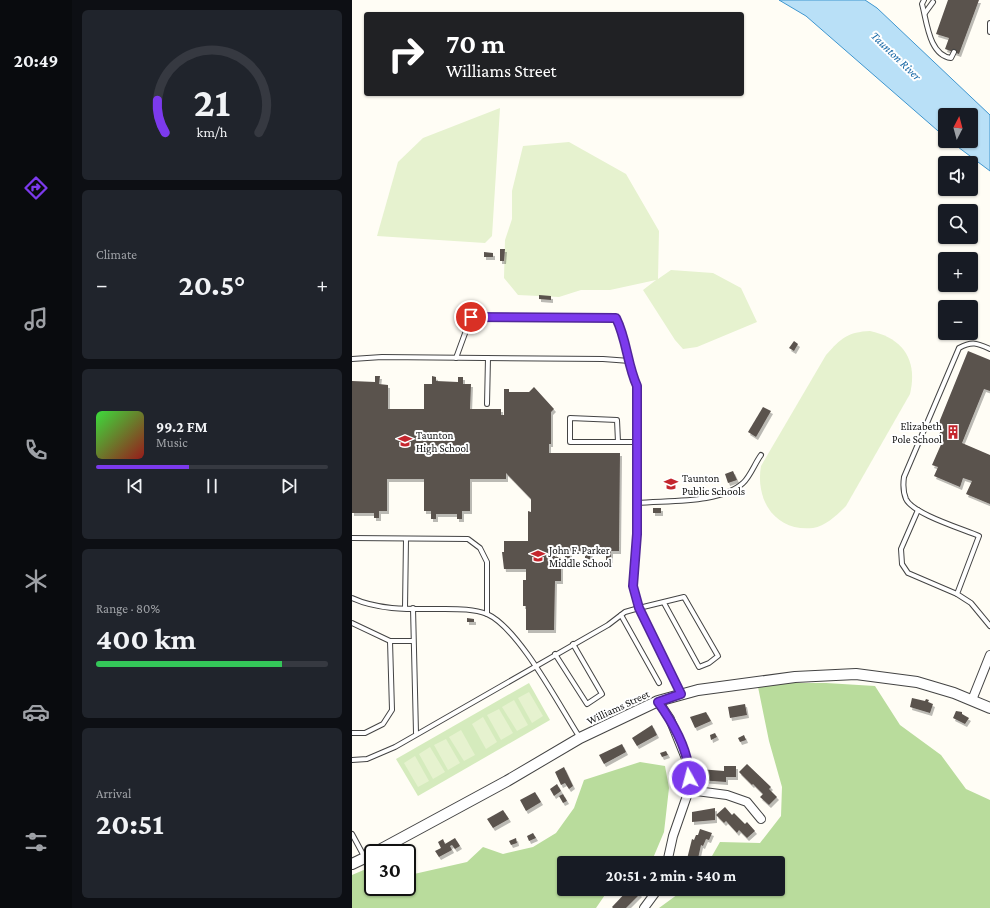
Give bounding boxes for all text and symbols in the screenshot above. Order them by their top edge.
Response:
icon: right [380,28,432,80]
text: 70 m [446,28,505,59]
water label: Taunton River [868,29,925,84]
text: 20:49 [14,51,58,71]
text: Williams Street [446,61,557,81]
text: 21 [194,79,230,125]
north arrow [938,108,978,148]
map controls [938,108,978,340]
text: km/h [197,123,228,139]
button: sound [938,156,978,196]
icon: directions [22,174,50,202]
button: search [938,204,978,244]
text: Climate [96,247,137,262]
button: + [938,252,978,292]
text: 20.5° [179,268,245,301]
text: − [96,272,108,297]
text: + [316,272,328,297]
pin [454,300,488,334]
button: − [938,300,978,340]
icon: music [22,305,50,333]
icon: arrive [460,306,482,328]
text: 99.2 FM [156,419,208,435]
place label: Elizabeth Pole School [892,420,942,445]
building icon: Elizabeth Pole School [945,424,961,440]
place label: Taunton High School [416,429,469,455]
school or university icon: Taunton High School [397,433,413,449]
text: Music [156,435,188,450]
icon: phone [22,436,50,464]
place label: Taunton Public Schools [682,472,745,497]
icon: previous [124,475,146,497]
icon: pause [201,475,223,497]
icon: next [278,475,300,497]
school or university icon: Taunton Public Schools [663,476,679,492]
place label: John F. Parker Middle School [548,544,612,569]
school or university icon: John F. Parker Middle School [530,548,546,564]
icon: climate [22,567,50,595]
text: Range · 80% [96,601,160,616]
text: 400 km [96,622,196,655]
street label: Williams Street [585,687,651,727]
icon: car [22,698,50,726]
position arrow [668,757,710,799]
text: Arrival [96,786,131,801]
text: 20:51 [96,807,164,840]
icon: filters [22,828,50,856]
speed limit sign: 30 [364,844,416,896]
text: 20:51 · 2 min · 540 m [606,868,736,884]

